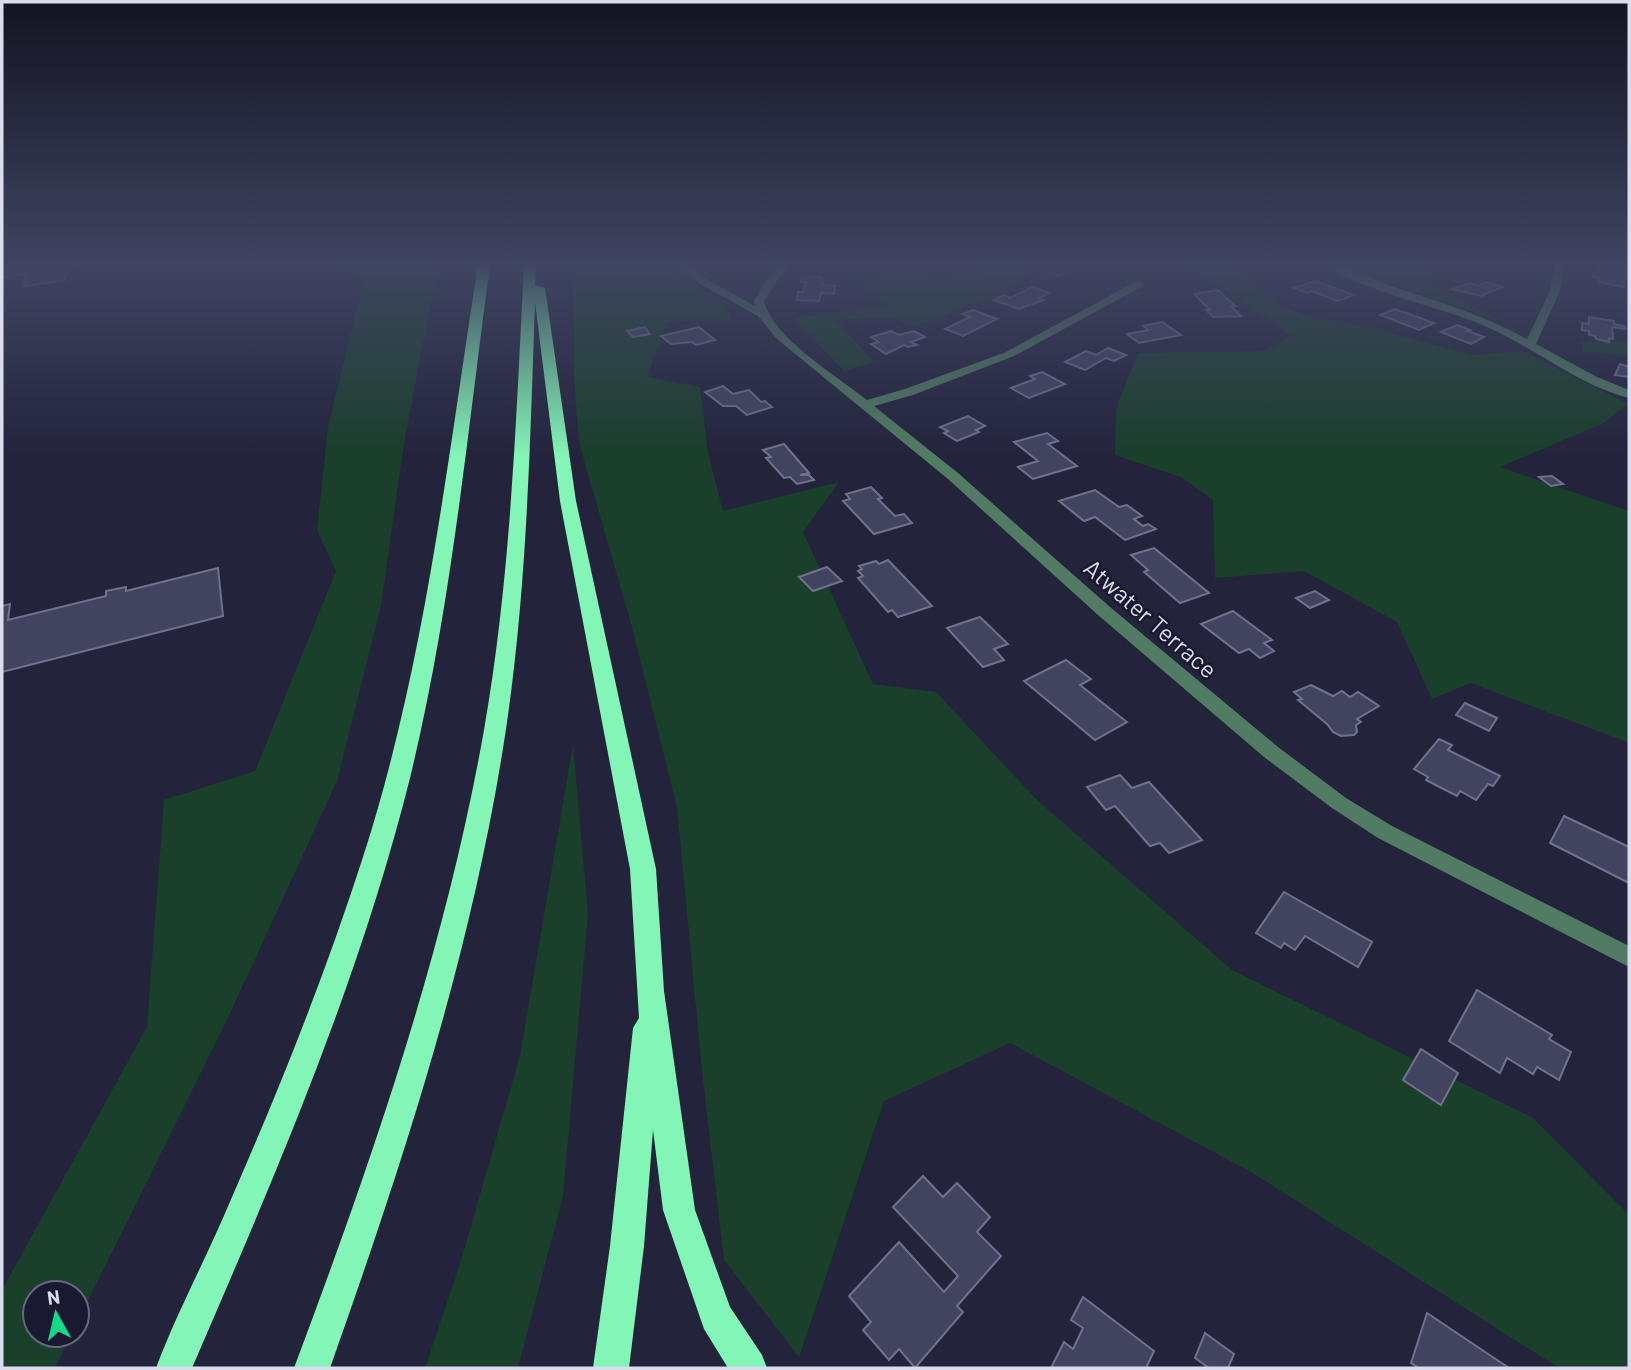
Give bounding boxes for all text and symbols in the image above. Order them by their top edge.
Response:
street label: Atwater Terrace [1079,552,1223,684]
north arrow [21,1279,91,1349]
text: N [46,1284,61,1309]

